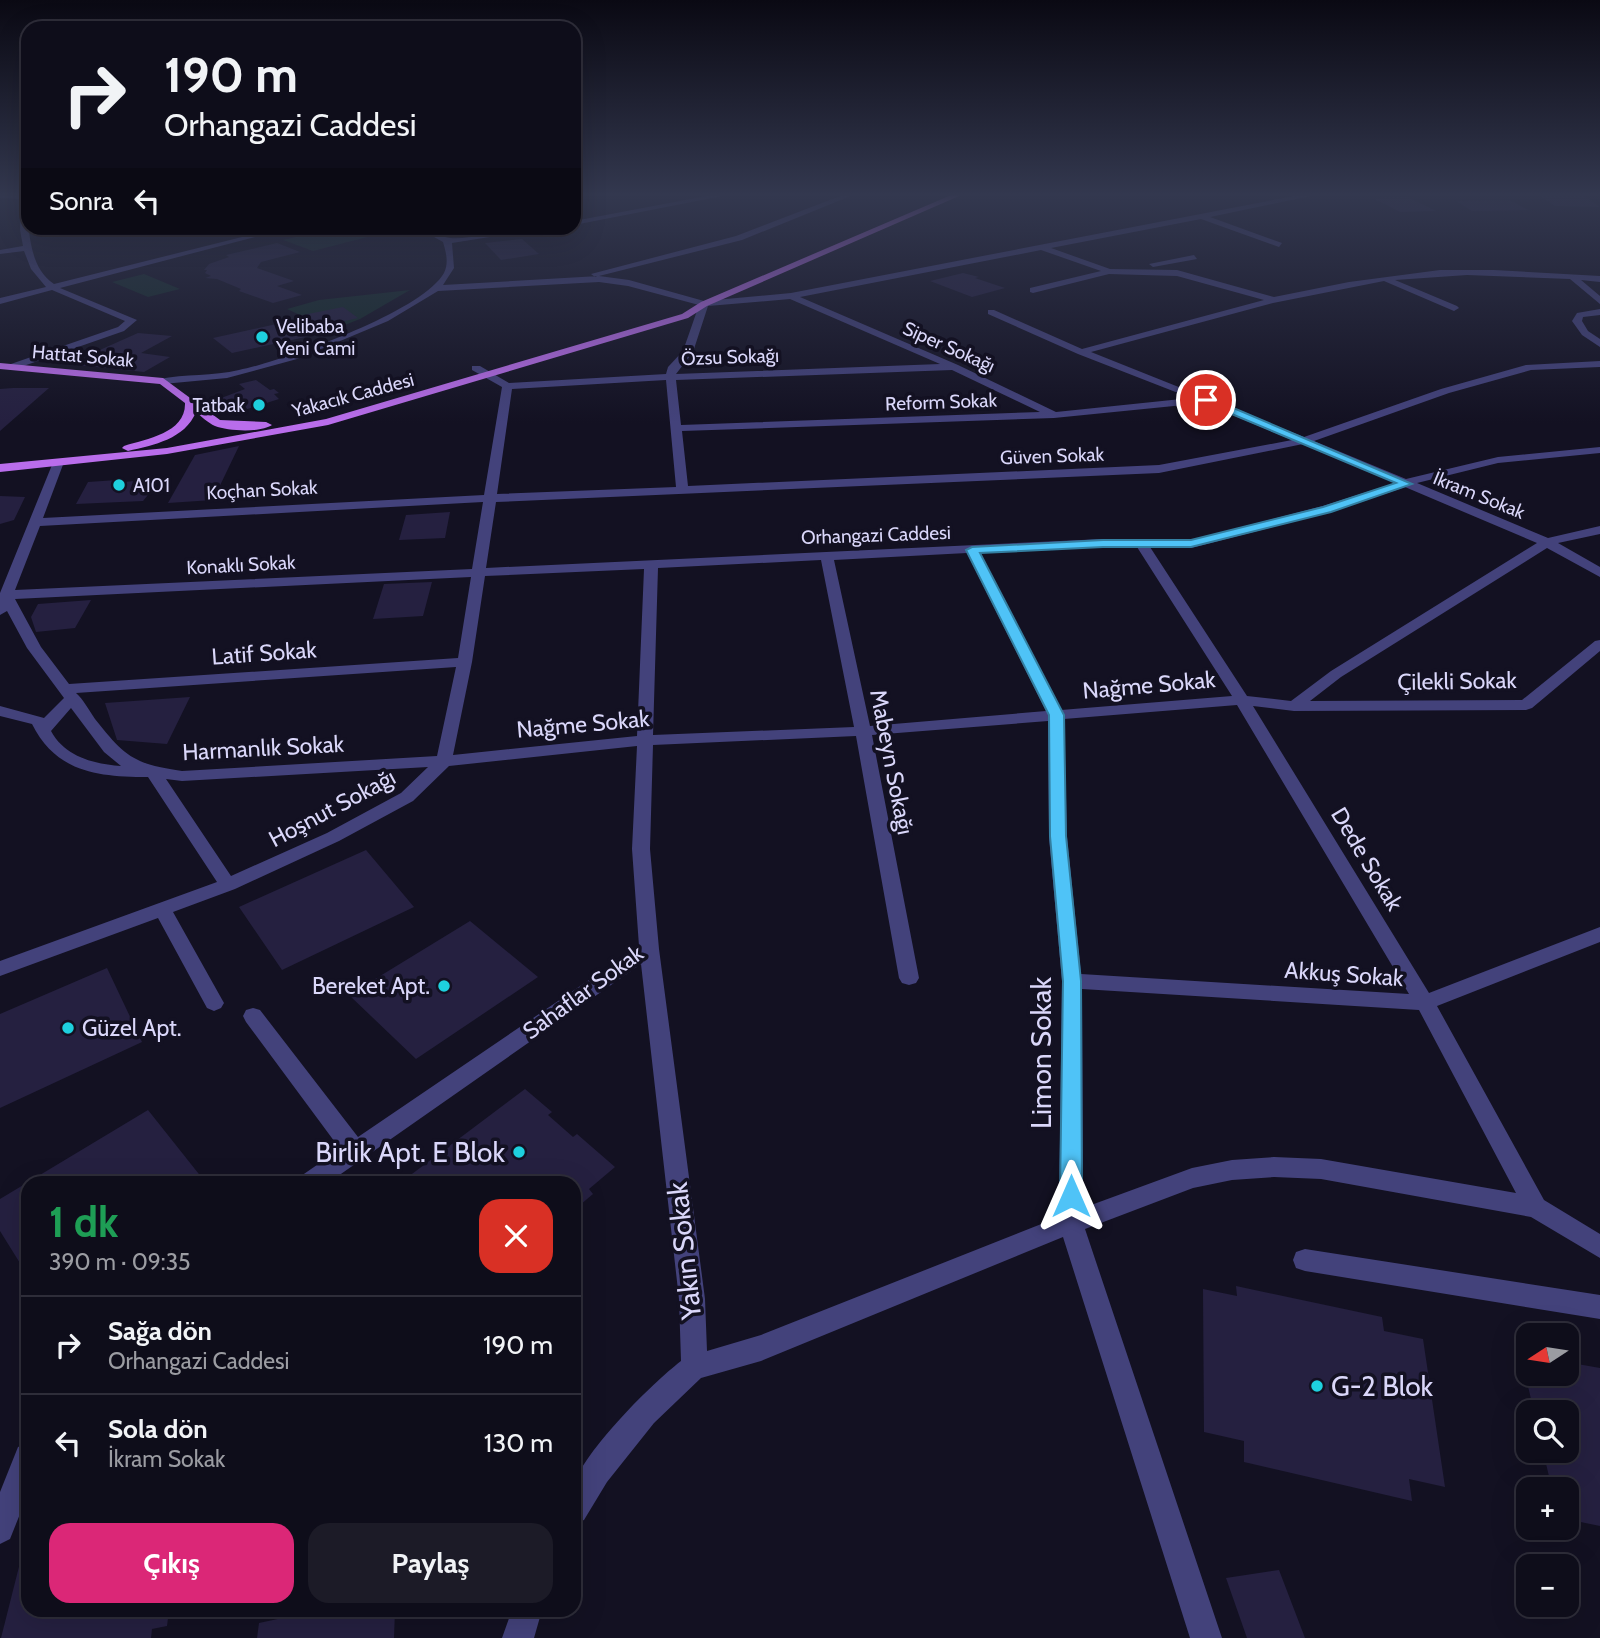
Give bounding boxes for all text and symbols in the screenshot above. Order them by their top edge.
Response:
text: 190 m [164,45,298,104]
icon: right [49,49,140,140]
text: Orhangazi Caddesi [164,105,416,144]
icon: left [128,182,166,220]
text: Sonra [49,185,114,217]
place label: Velibaba Yeni Cami [275,315,355,360]
street label: Siper Sokağı [899,317,999,377]
marker: Velibaba Yeni Cami [254,329,270,345]
street label: Hattat Sokak [31,340,135,372]
street label: Özsu Sokağı [681,344,779,370]
street label: Yakacık Caddesi [289,368,416,423]
pin [1176,370,1236,430]
icon: arrive [1187,381,1225,419]
street label: Reform Sokak [885,389,998,415]
place label: Tatbak [193,394,245,417]
marker: Tatbak [251,397,267,413]
street label: Güven Sokak [1000,443,1105,469]
street label: İkram Sokak [1430,466,1529,524]
place label: A101 [133,474,170,497]
street label: Koçhan Sokak [206,476,319,504]
marker: A101 [111,477,127,493]
street label: Orhangazi Caddesi [801,521,951,549]
street label: Konaklı Sokak [186,551,297,579]
street label: Latif Sokak [210,635,318,671]
street label: Nağme Sokak [1081,665,1217,705]
street label: Çilekli Sokak [1397,666,1518,696]
street label: Mabeyn Sokağı [864,687,920,837]
street label: Nağme Sokak [515,704,651,744]
street label: Harmanlık Sokak [181,730,345,766]
street label: Hoşnut Sokağı [264,763,400,853]
street label: Dede Sokak [1325,802,1409,916]
street label: Sahaflar Sokak [517,939,649,1045]
street label: Akkuş Sokak [1284,956,1405,992]
place label: Bereket Apt. [312,972,430,1000]
street label: Limon Sokak [1024,977,1058,1129]
marker: Bereket Apt. [436,978,452,994]
place label: Güzel Apt. [82,1014,182,1042]
marker: Güzel Apt. [60,1020,76,1036]
place label: Birlik Apt. E Blok [315,1135,505,1169]
marker: Birlik Apt. E Blok [511,1144,527,1160]
position arrow [1034,1159,1108,1233]
street label: Yakın Sokak [660,1180,708,1322]
text: 1 dk [49,1196,118,1248]
button: close [479,1199,553,1273]
text: 390 m · 09:35 [49,1248,191,1276]
text: Sağa dön [108,1315,212,1347]
north arrow [1516,1323,1578,1386]
map controls [1516,1323,1579,1617]
icon: right [49,1326,87,1364]
text: 190 m [483,1329,553,1361]
text: Orhangazi Caddesi [108,1347,289,1375]
place label: G-2 Blok [1331,1369,1434,1403]
marker: G-2 Blok [1309,1378,1325,1394]
button: search [1516,1400,1579,1463]
text: Sola dön [108,1413,208,1445]
icon: left [49,1424,87,1462]
text: 130 m [484,1427,553,1459]
text: İkram Sokak [108,1445,225,1473]
button: + [1516,1477,1579,1540]
button: Çıkış [49,1523,294,1603]
button: Paylaş [308,1523,553,1603]
button: − [1516,1554,1579,1617]

